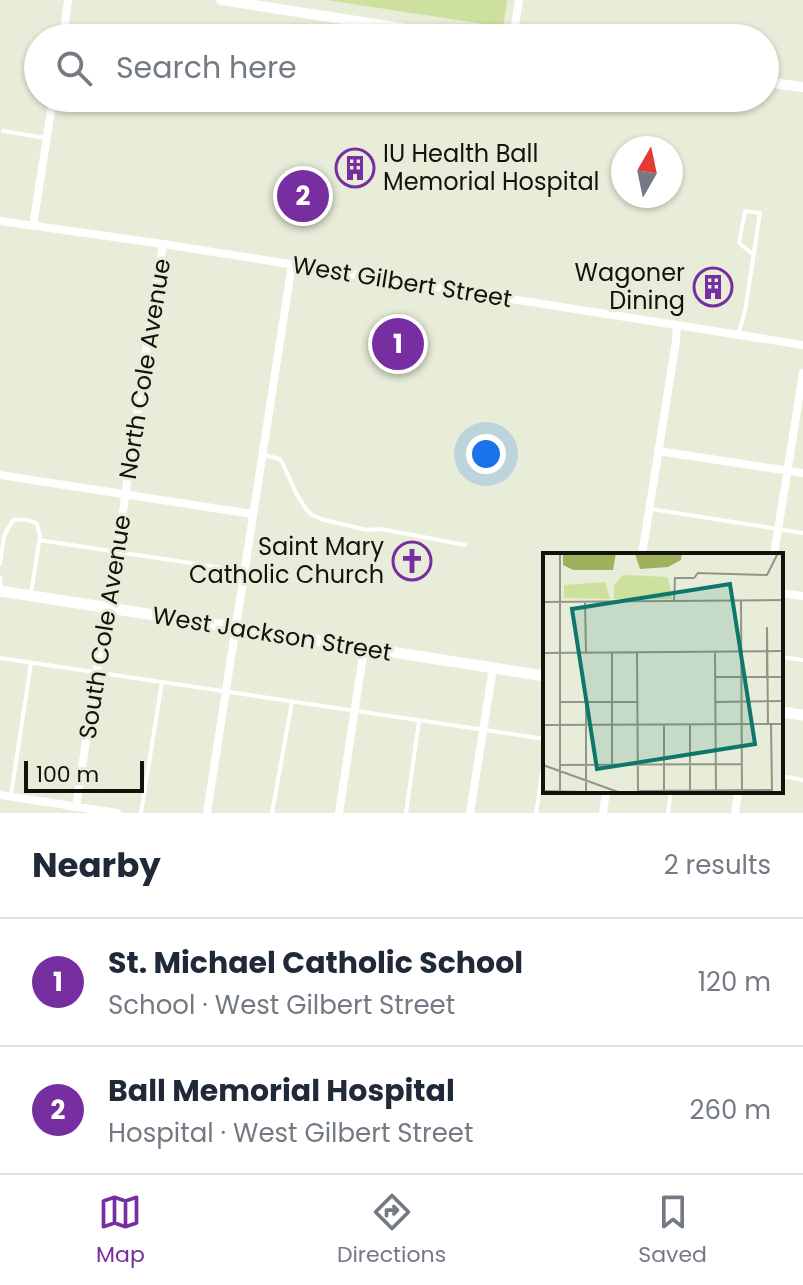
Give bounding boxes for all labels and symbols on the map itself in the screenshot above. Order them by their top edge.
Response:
north arrow [611,136,683,208]
place label: IU Health Ball Memorial Hospital [383,137,600,198]
building icon: IU Health Ball Memorial Hospital [334,147,376,189]
pin: 2 [277,166,329,226]
street label: West Gilbert Street [290,248,514,315]
street label: North Cole Avenue [111,256,178,482]
place label: Wagoner Dining [575,256,685,317]
building icon: Wagoner Dining [692,266,734,308]
pin: 1 [372,314,424,374]
your location [466,434,506,474]
street label: South Cole Avenue [70,512,139,741]
place label: Saint Mary Catholic Church [189,530,384,591]
church icon: Saint Mary Catholic Church [391,540,433,582]
inset map [543,553,783,793]
street label: West Jackson Street [150,598,394,669]
scale bar [24,757,144,793]

